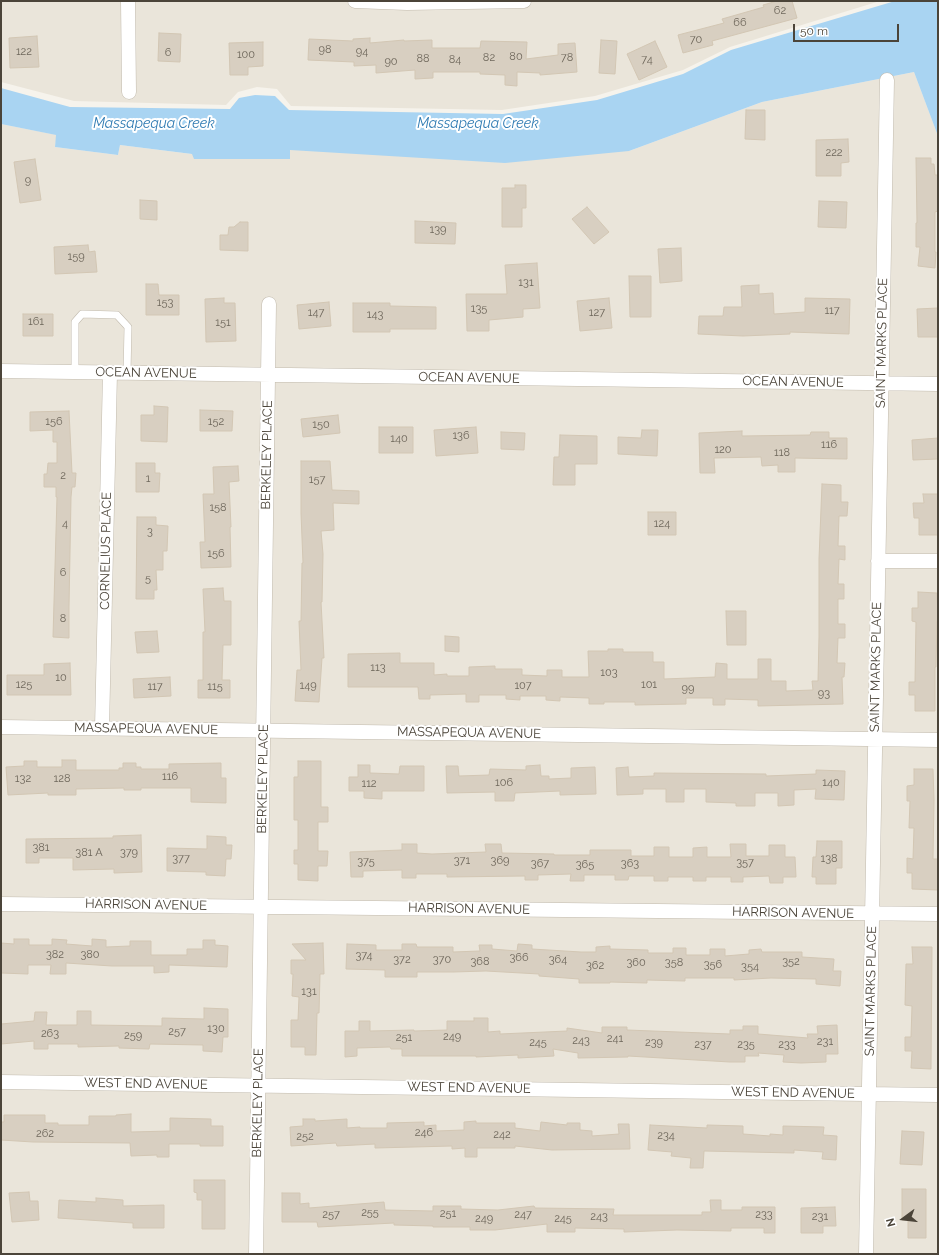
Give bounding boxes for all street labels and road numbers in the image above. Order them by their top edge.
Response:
street label: SAINT MARKS PLACE [873,278,891,408]
street label: OCEAN AVENUE [95,364,197,382]
street label: OCEAN AVENUE [418,369,520,387]
street label: OCEAN AVENUE [742,373,844,391]
street label: BERKELEY PLACE [258,400,276,510]
street label: CORNELIUS PLACE [97,492,115,610]
street label: SAINT MARKS PLACE [867,602,885,732]
street label: MASSAPEQUA AVENUE [74,720,218,738]
street label: BERKELEY PLACE [254,724,272,834]
street label: MASSAPEQUA AVENUE [397,724,541,742]
street label: HARRISON AVENUE [85,896,207,914]
street label: HARRISON AVENUE [408,900,530,918]
street label: HARRISON AVENUE [732,904,854,922]
street label: SAINT MARKS PLACE [862,926,880,1056]
street label: BERKELEY PLACE [249,1048,267,1158]
street label: WEST END AVENUE [84,1075,208,1093]
street label: WEST END AVENUE [407,1079,531,1097]
street label: WEST END AVENUE [731,1084,855,1102]

